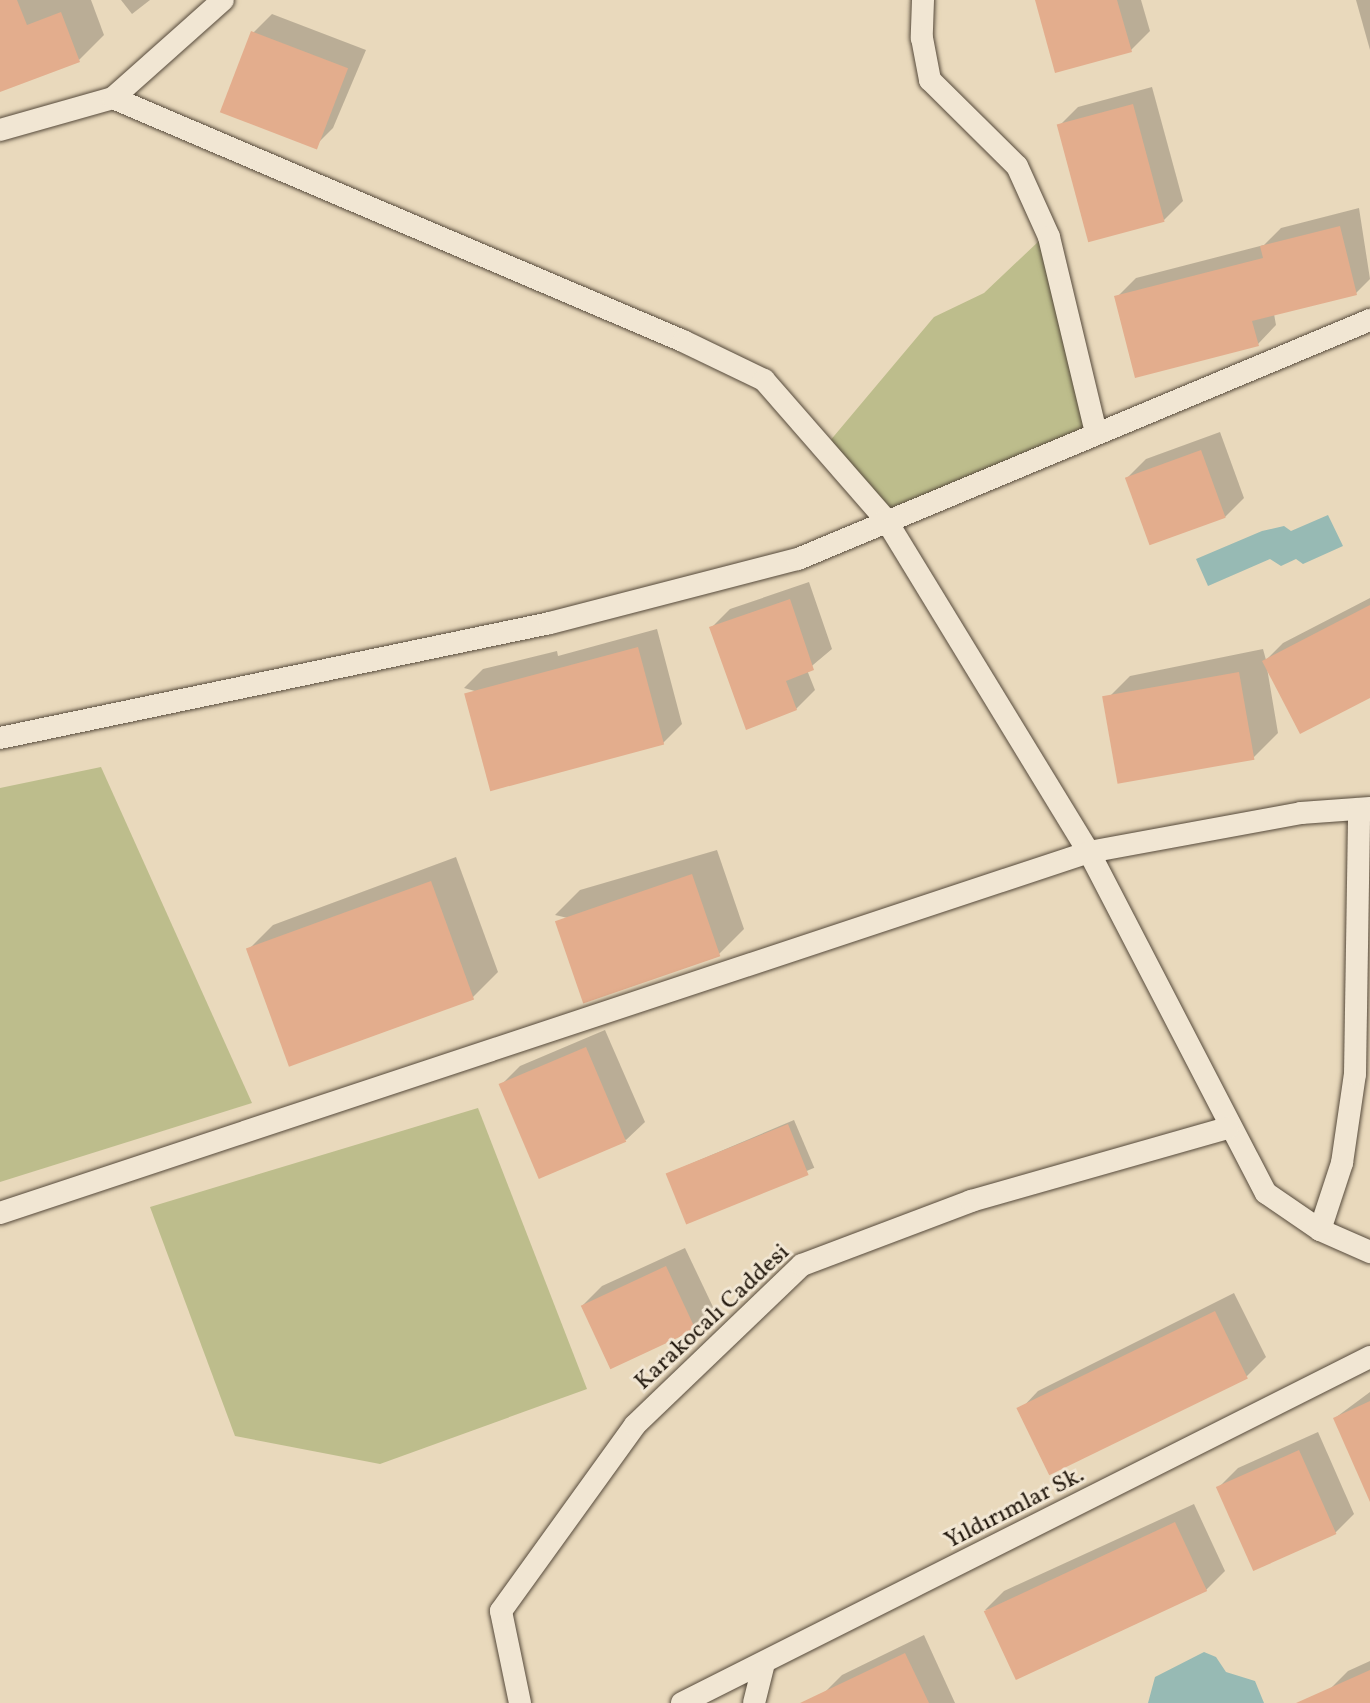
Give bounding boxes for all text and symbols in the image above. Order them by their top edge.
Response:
street label: Karakocalı Caddesi [630,1239,796,1397]
street label: Yıldırımlar Sk. [940,1461,1090,1557]

